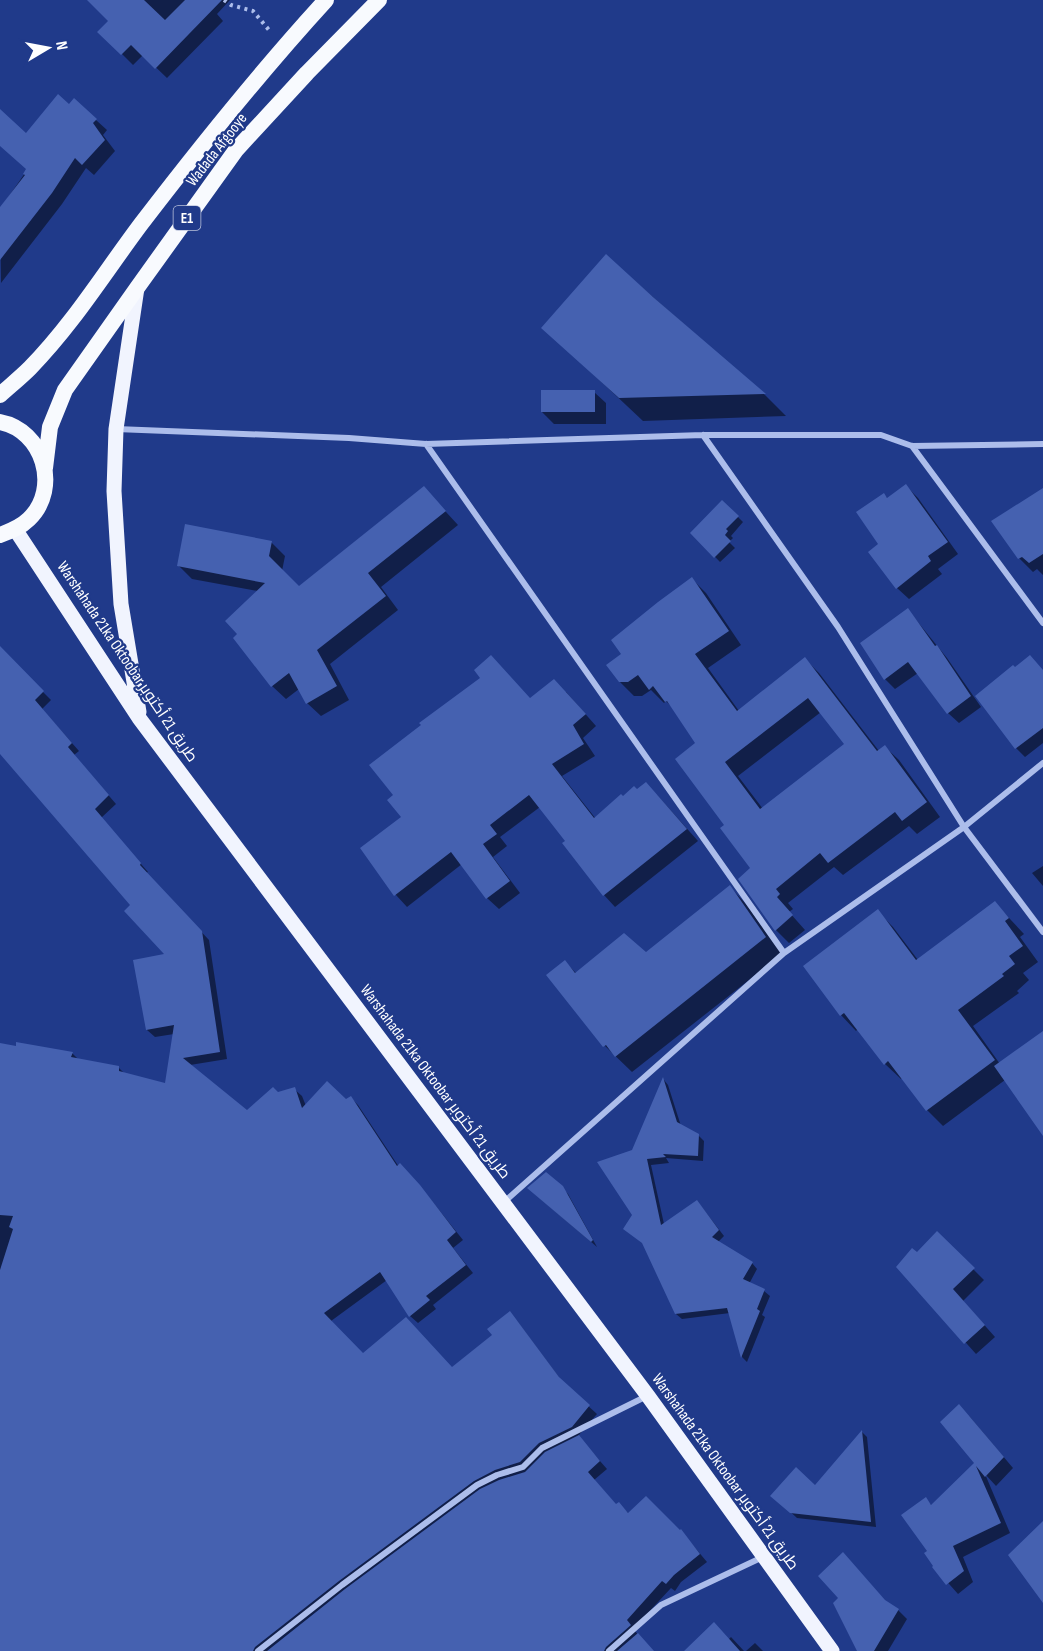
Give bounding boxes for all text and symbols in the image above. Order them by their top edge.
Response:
north arrow [18,18,78,78]
text: N [51,40,71,52]
street label: Wadada Afgooye [183,110,251,190]
road number: E1 [174,206,201,230]
street label: Warshahada 21ka Oktoobar طريق 21 أكتوبر [53,557,202,766]
street label: Warshahada 21ka Oktoobar طريق 21 أكتوبر [356,981,515,1183]
street label: Warshahada 21ka Oktoobar طريق 21 أكتوبر [647,1370,803,1574]

